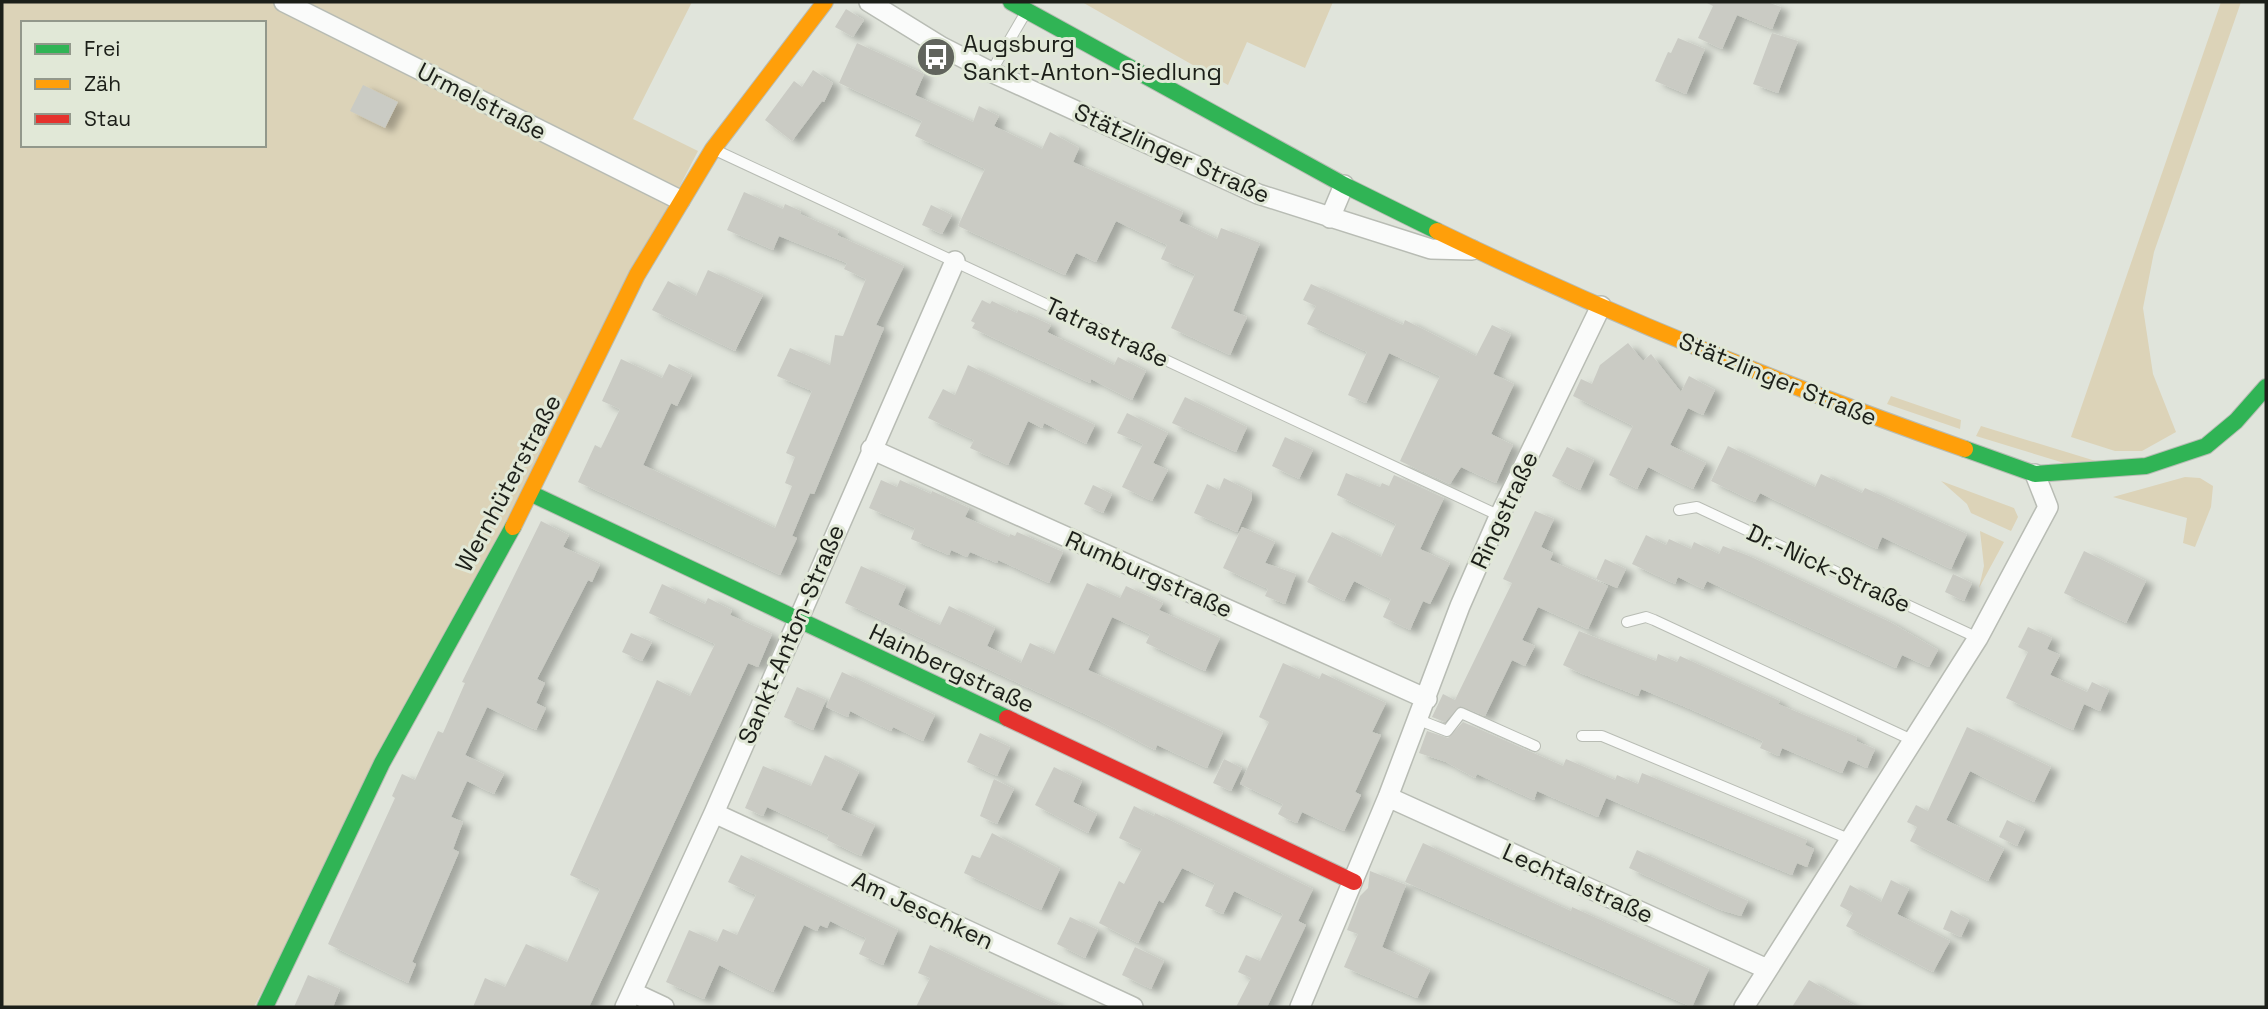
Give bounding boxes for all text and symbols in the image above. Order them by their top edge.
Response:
legend [21,21,266,147]
place label: Augsburg Sankt-Anton-Siedlung [963,28,1222,87]
text: Frei [84,35,120,62]
bus stop icon: Augsburg Sankt-Anton-Siedlung [915,36,957,78]
street label: Urmelstraße [412,55,552,147]
text: Zäh [84,70,121,97]
street label: Stätzlinger Straße [1069,96,1275,210]
text: Stau [84,105,131,132]
street label: Tatrastraße [1040,290,1174,374]
street label: Stätzlinger Straße [1674,325,1882,433]
street label: Wernhüterstraße [448,389,568,577]
street label: Ringstraße [1463,446,1545,574]
street label: Dr.-Nick-Straße [1742,517,1916,619]
street label: Sankt-Anton-Straße [731,520,851,748]
street label: Rumburgstraße [1061,523,1237,625]
street label: Hainbergstraße [864,616,1040,720]
street label: Lechtalstraße [1498,836,1658,930]
street label: Am Jeschken [847,864,999,956]

